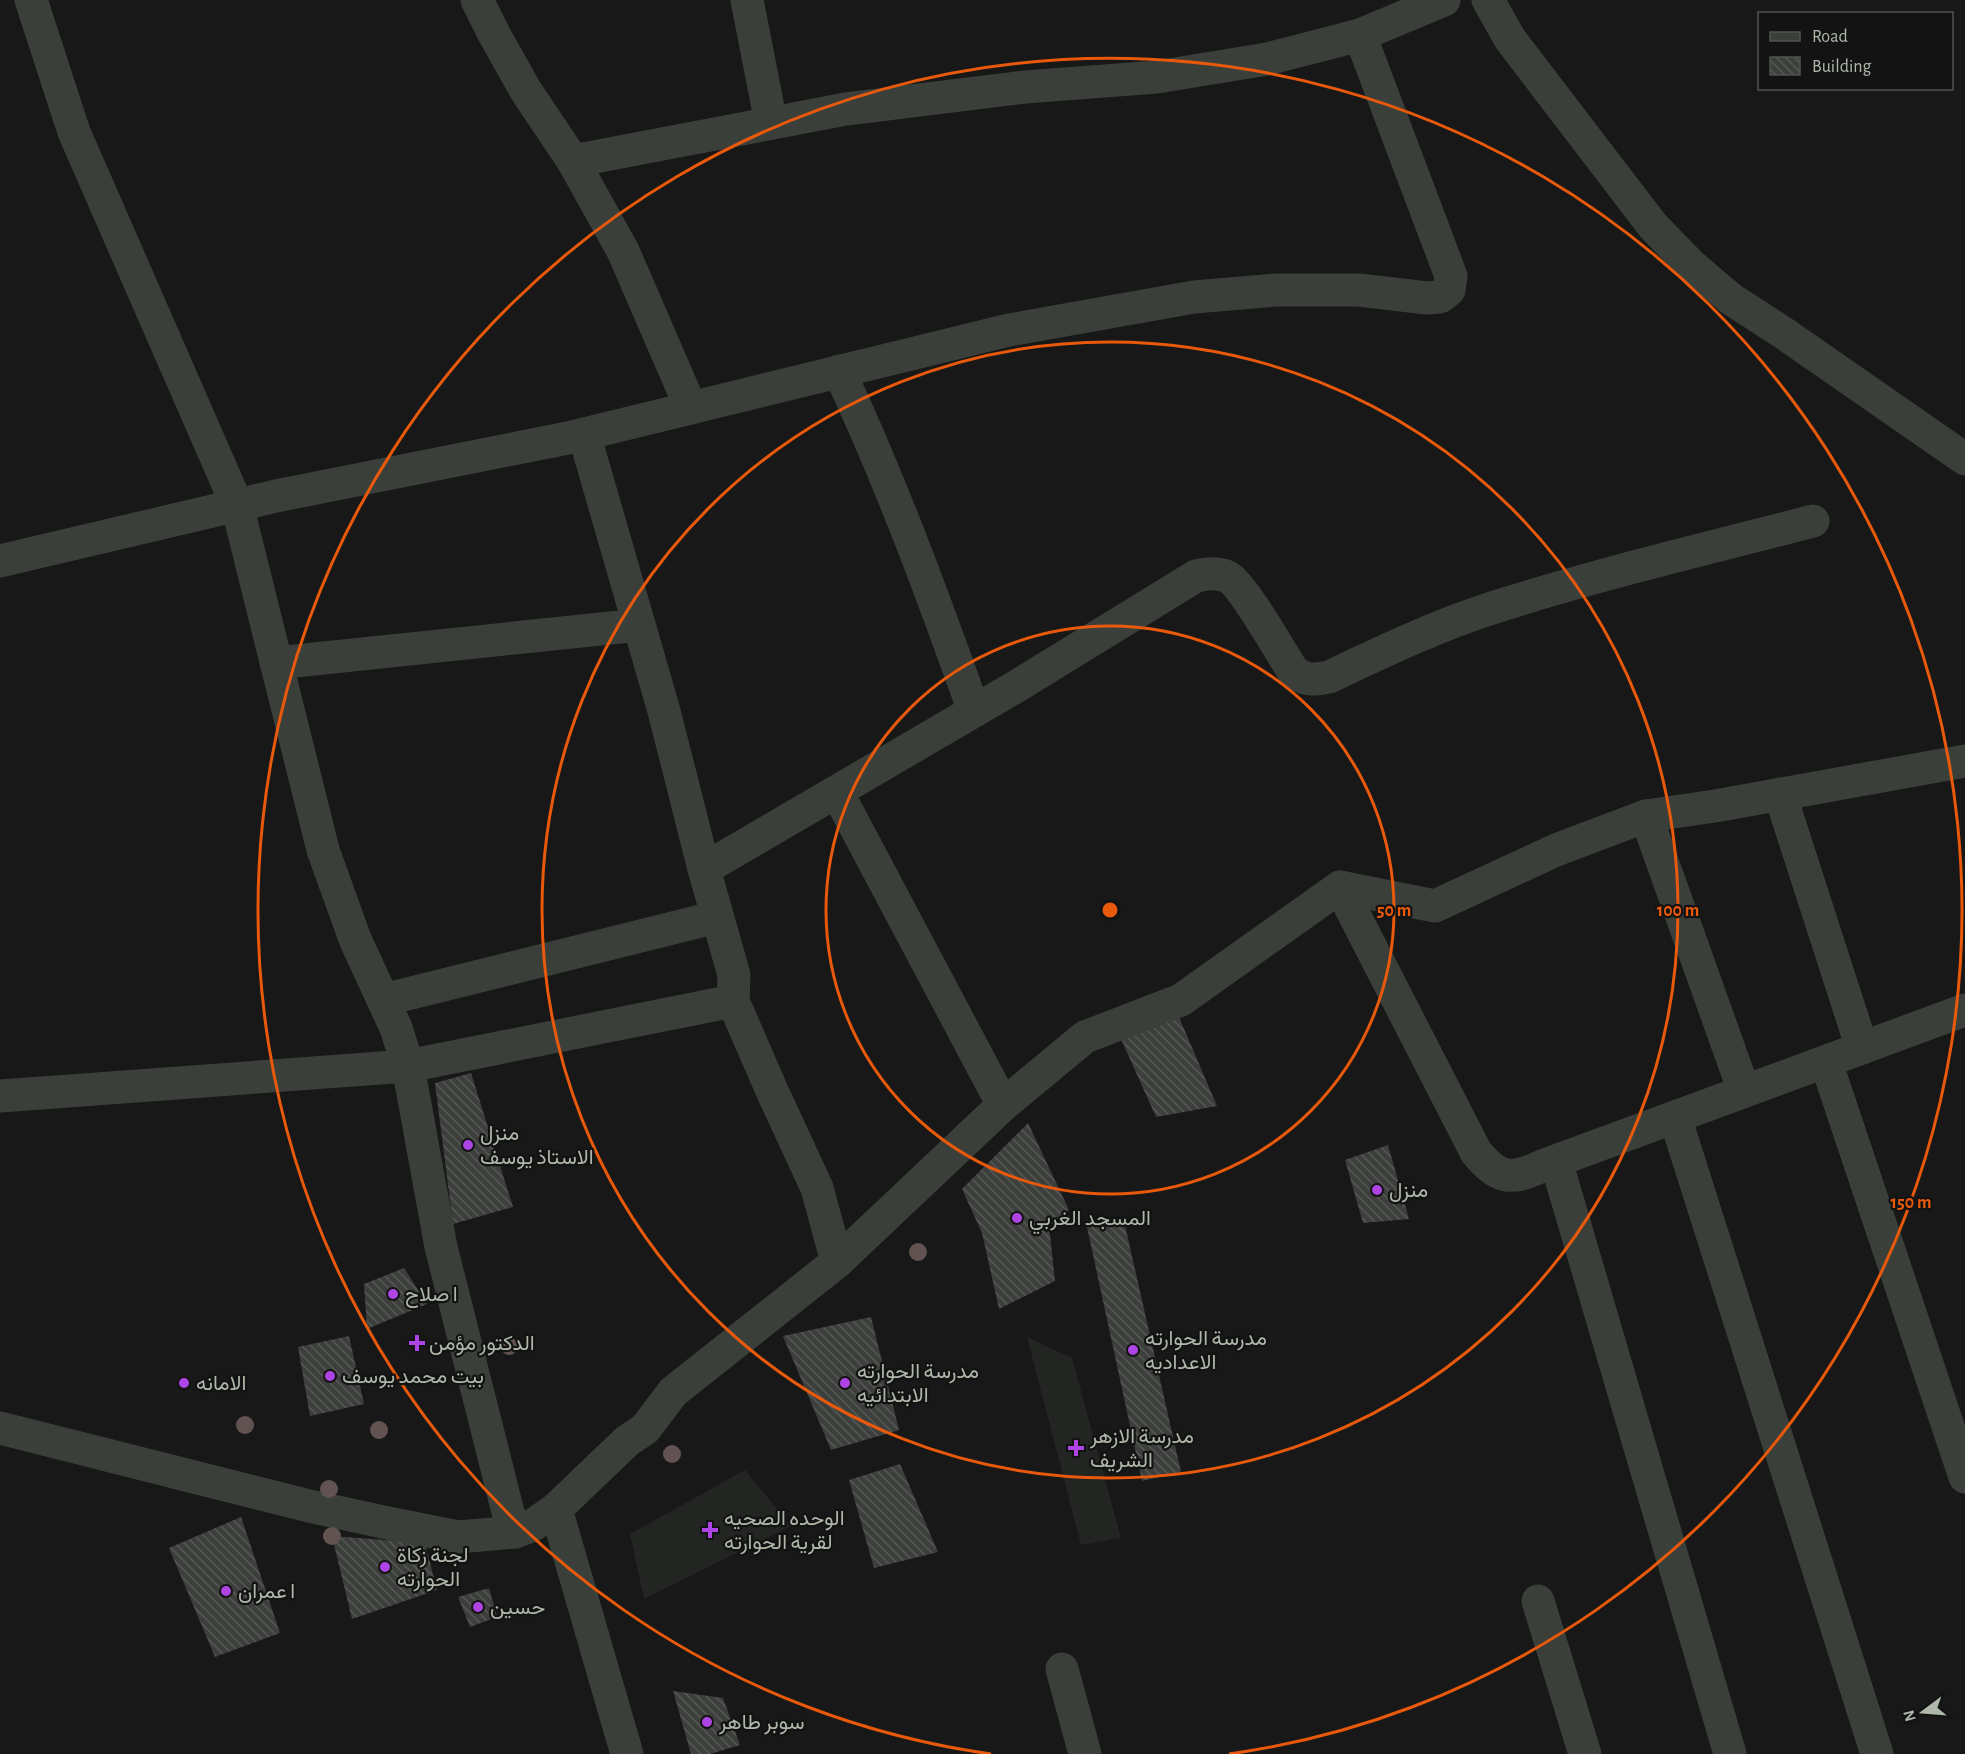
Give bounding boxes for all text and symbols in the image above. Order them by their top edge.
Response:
legend [1758,12,1953,90]
text: Road [1812,28,1848,46]
text: Building [1812,58,1872,76]
centre of rings [1100,900,1120,920]
text: 50 m [1377,902,1411,920]
text: 100 m [1657,902,1699,920]
place label: منزل الاستاذ يوسف [480,1123,594,1170]
marker: منزل الاستاذ يوسف [461,1138,475,1152]
place label: منزل [1389,1180,1428,1203]
marker: منزل [1370,1183,1384,1197]
text: 150 m [1891,1194,1931,1212]
place label: المسجد الغربي [1029,1208,1151,1235]
marker: المسجد الغربي [1010,1211,1024,1225]
place label: ا صلاح [405,1284,458,1308]
marker: ا صلاح [386,1287,400,1301]
place label: مدرسة الحوارته الاعداديه [1145,1328,1267,1374]
place label: الدكتور مؤمن [429,1333,535,1356]
marker: الدكتور مؤمن [410,1336,424,1350]
marker: مدرسة الحوارته الاعداديه [1126,1343,1140,1357]
place label: مدرسة الحوارته الابتدائيه [857,1361,979,1407]
place label: بيت محمد يوسف [342,1366,484,1389]
marker: بيت محمد يوسف [323,1369,337,1383]
place label: الامانه [196,1373,246,1394]
marker: الامانه [177,1376,191,1390]
marker: مدرسة الحوارته الابتدائيه [838,1376,852,1390]
place label: مدرسة الازهر الشريف [1089,1426,1194,1473]
marker: مدرسة الازهر الشريف [1067,1439,1085,1457]
place label: الوحده الصحيه لقرية الحوارته [724,1508,845,1555]
marker: الوحده الصحيه لقرية الحوارته [701,1521,719,1539]
place label: لجنة زكاة الحوارته [397,1545,469,1592]
marker: لجنة زكاة الحوارته [378,1560,392,1574]
place label: ا عمران [238,1581,295,1604]
marker: ا عمران [219,1584,233,1598]
place label: حسين [490,1597,545,1619]
marker: حسين [471,1600,485,1614]
north arrow [1893,1682,1953,1742]
text: N [1900,1708,1919,1723]
place label: سوبر طاهر [718,1712,805,1735]
marker: سوبر طاهر [700,1715,714,1729]

